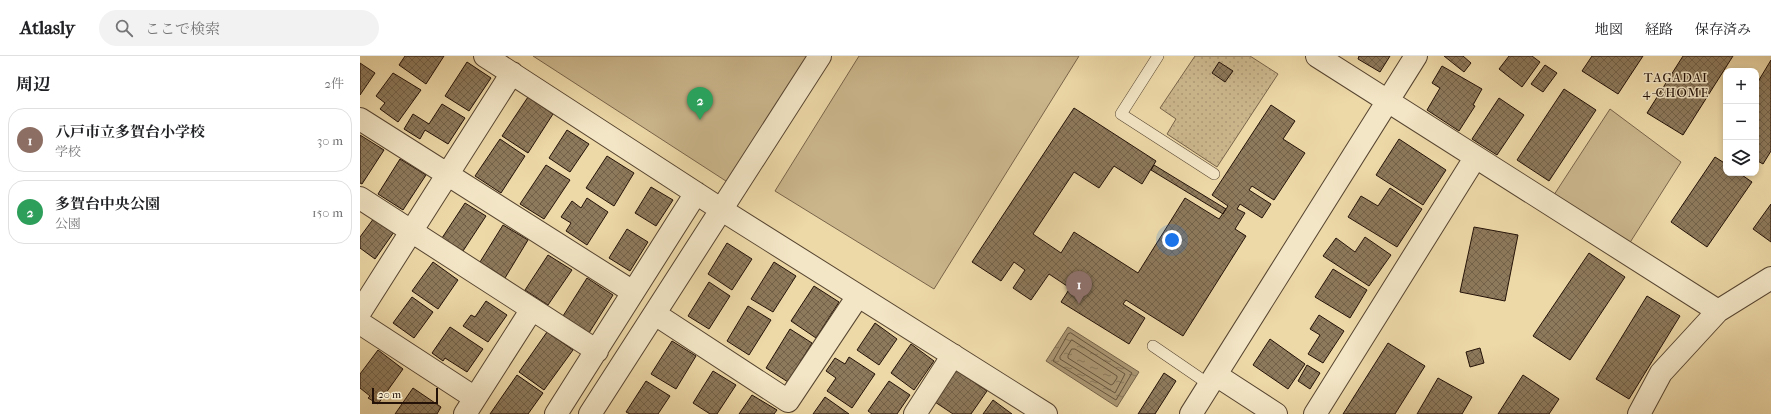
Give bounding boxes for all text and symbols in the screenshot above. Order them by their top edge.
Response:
search box [99,10,379,46]
text: Atlasly [20,17,75,39]
icon: search [113,17,135,39]
text: ここで検索 [145,20,220,38]
text: 地図 [1595,21,1623,38]
text: 経路 [1645,21,1673,38]
text: 保存済み [1695,21,1751,38]
map controls [1723,68,1759,176]
button: + [1723,68,1759,104]
district label: TAGADAI 4-CHOME [1643,70,1709,100]
text: 周辺 [16,74,50,94]
text: 2件 [324,76,344,91]
pin: 2 [687,87,713,120]
button: − [1723,104,1759,140]
text: 八戸市立多賀台小学校 [55,123,205,141]
text: 1 [28,133,32,148]
text: 30 m [317,133,343,148]
button: layers [1723,140,1759,176]
text: 学校 [55,144,81,159]
text: 多賀台中央公園 [55,195,160,213]
text: 2 [27,205,33,220]
text: 150 m [312,205,343,220]
text: 公園 [55,216,81,231]
your location [1162,230,1182,250]
pin: 1 [1066,271,1092,304]
scale bar [372,386,438,405]
text: 20 m [378,388,401,401]

